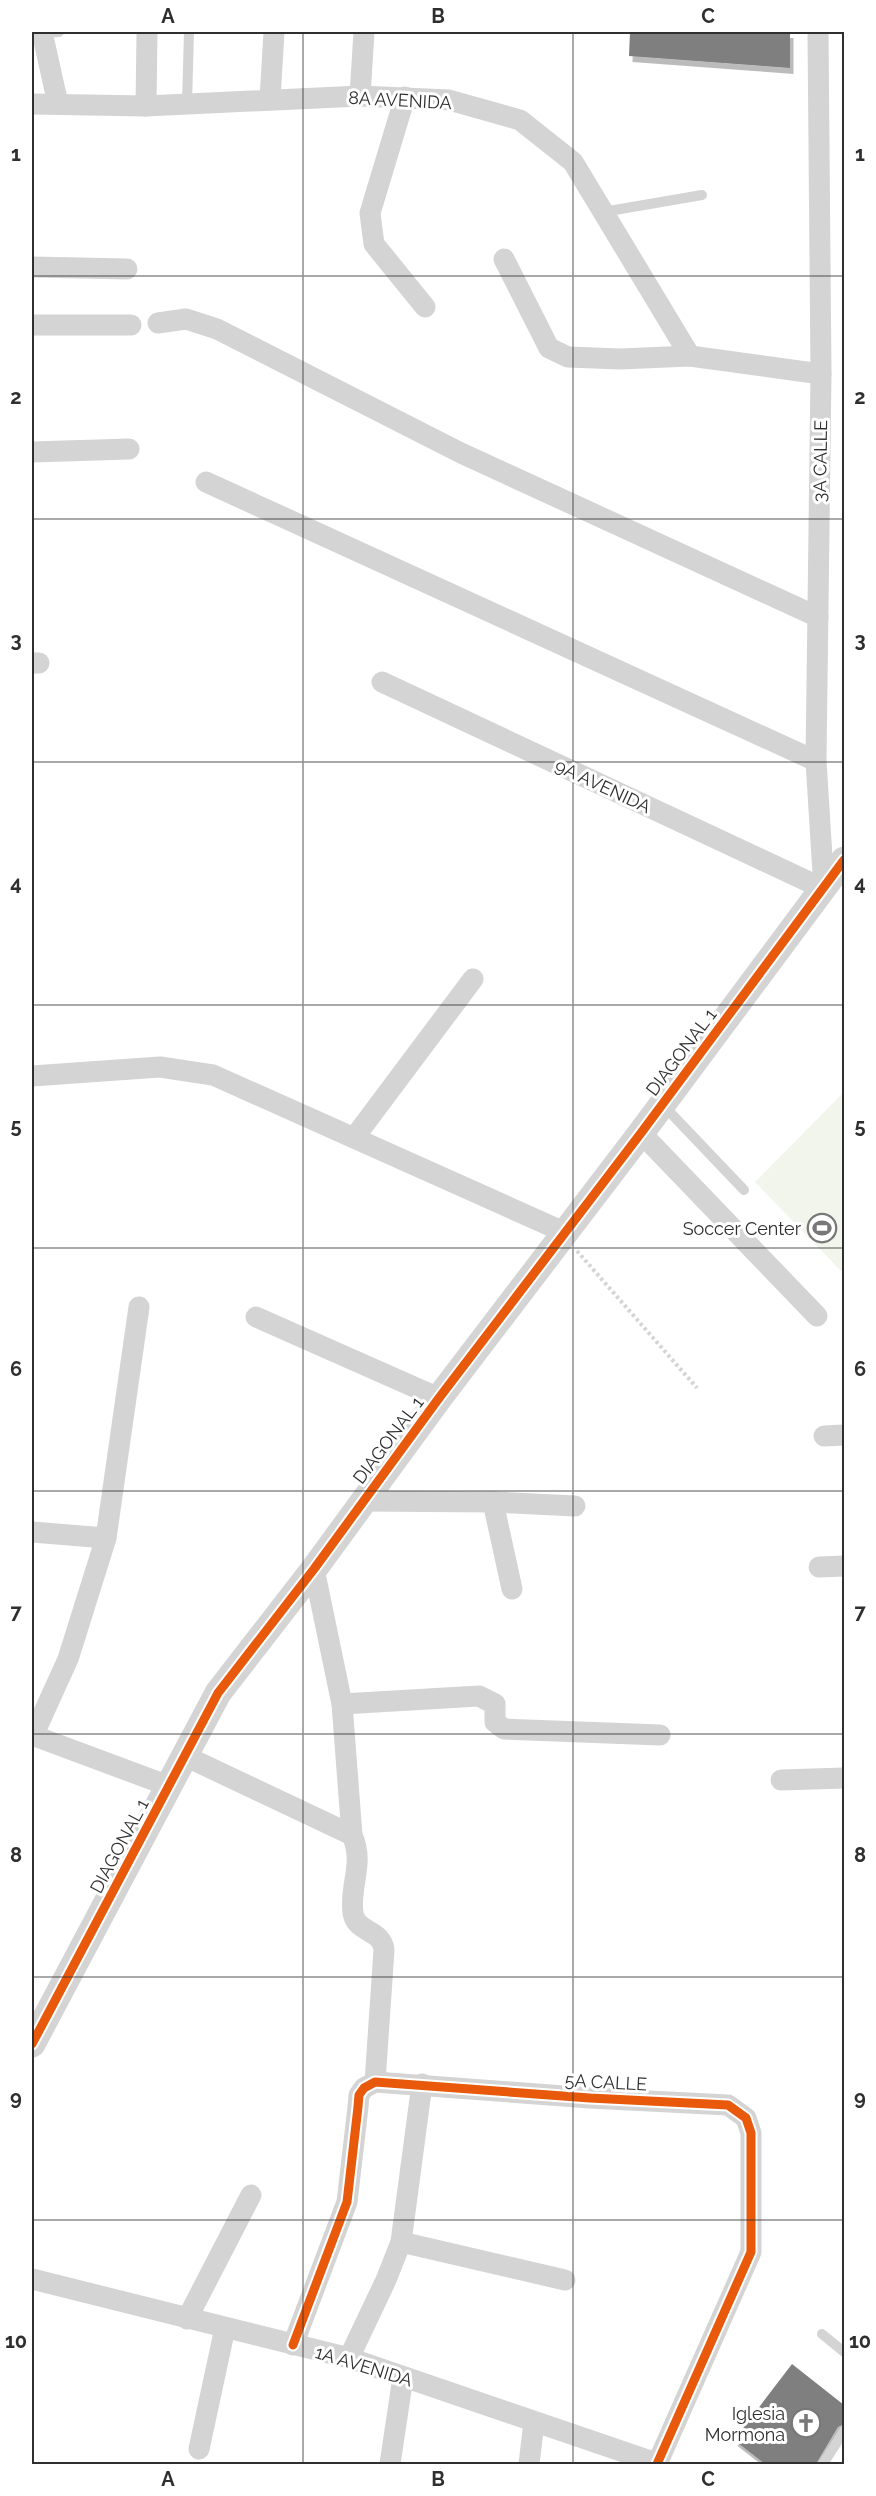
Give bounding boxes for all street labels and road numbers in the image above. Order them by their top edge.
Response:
street label: 8A AVENIDA [348,87,452,113]
street label: 3A CALLE [809,420,831,502]
street label: 9A AVENIDA [552,755,654,817]
street label: DIAGONAL 1 [641,1004,721,1100]
street label: DIAGONAL 1 [348,1392,428,1488]
street label: DIAGONAL 1 [85,1795,153,1897]
street label: 5A CALLE [564,2069,648,2095]
street label: 1A AVENIDA [313,2341,415,2391]

